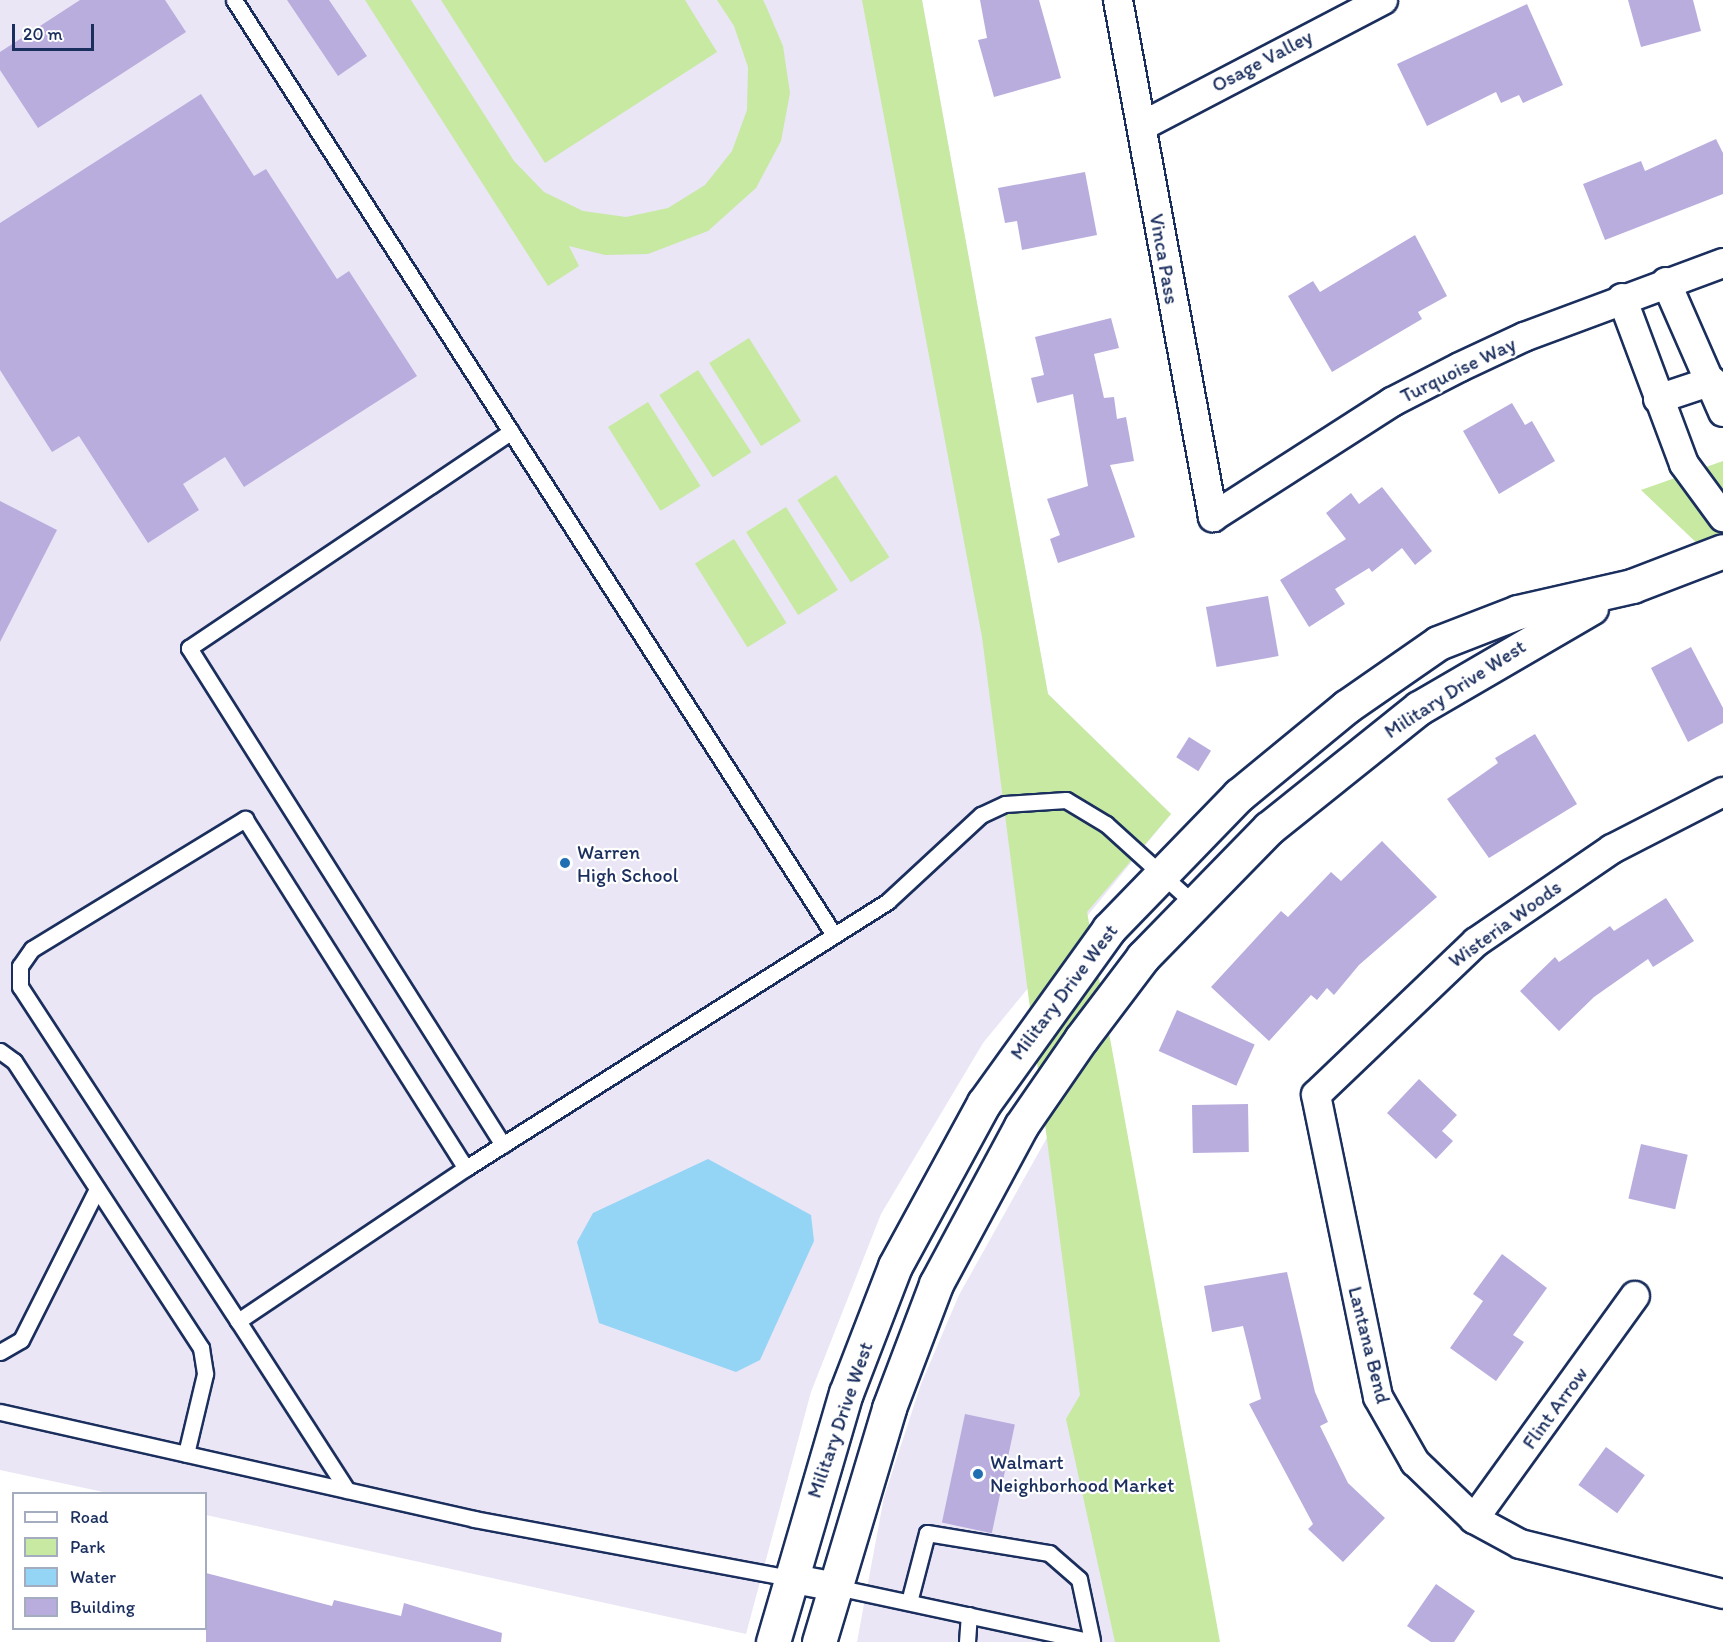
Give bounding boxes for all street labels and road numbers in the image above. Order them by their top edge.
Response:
street label: Osage Valley [1208,25,1316,97]
street label: Vinca Pass [1144,212,1184,306]
street label: Turquoise Way [1397,332,1519,408]
street label: Military Drive West [1380,634,1530,744]
street label: Wisteria Woods [1444,875,1566,973]
street label: Military Drive West [1005,920,1123,1064]
street label: Lantana Bend [1343,1284,1395,1406]
street label: Military Drive West [802,1339,878,1501]
street label: Flint Arrow [1517,1362,1593,1454]

